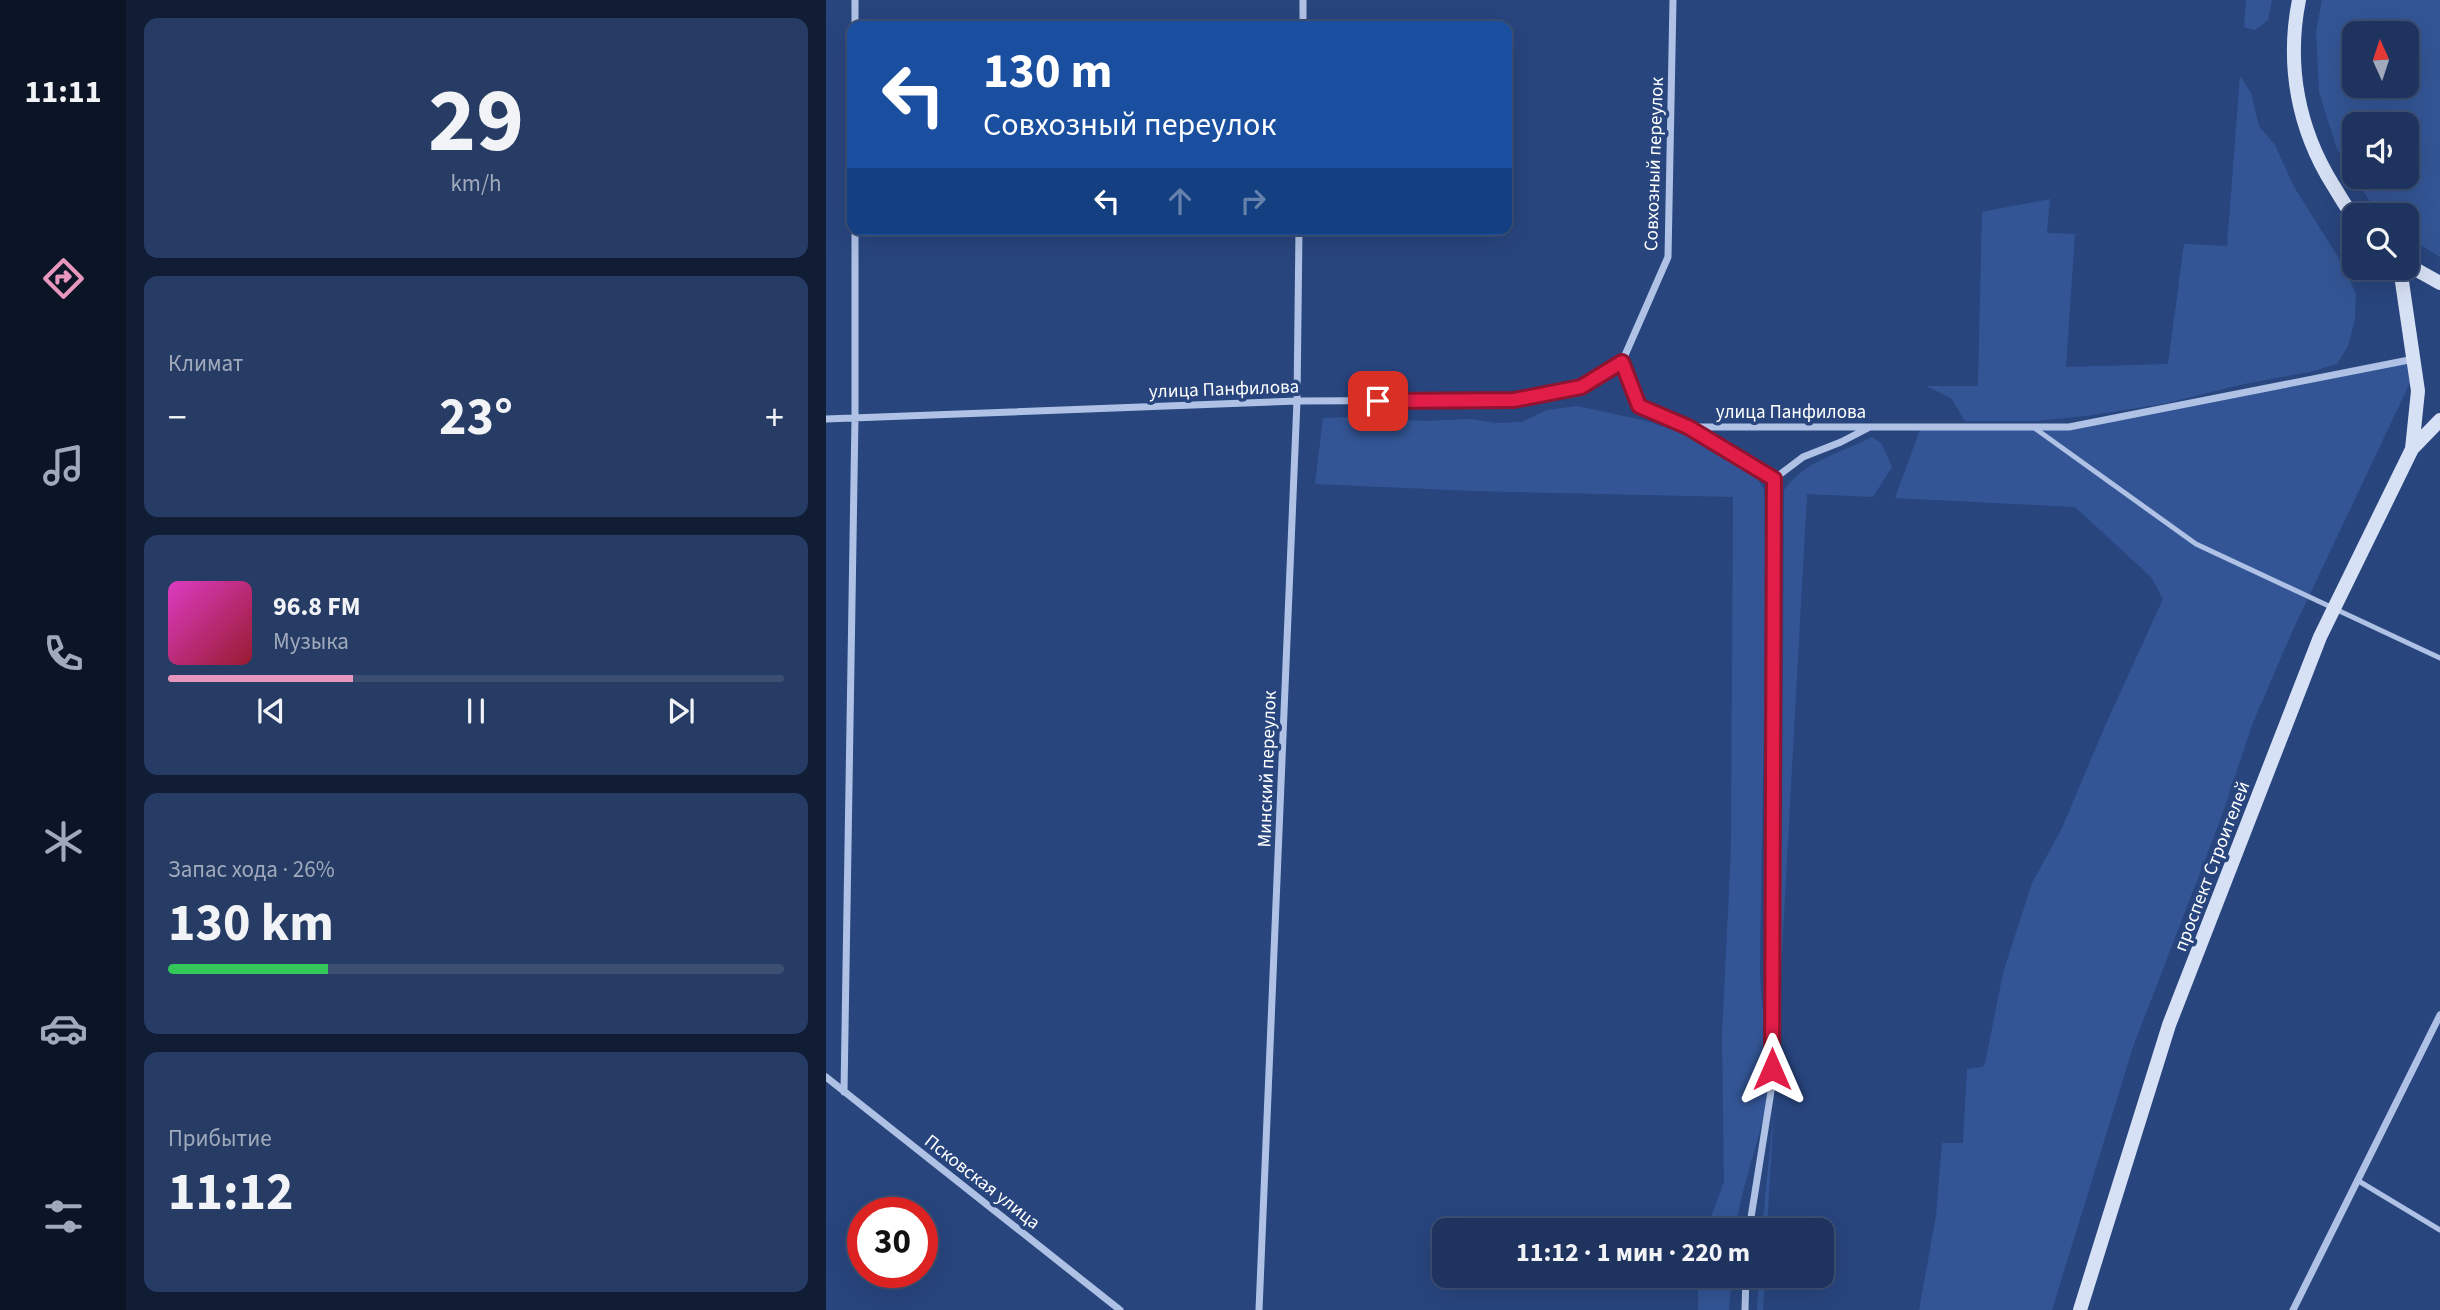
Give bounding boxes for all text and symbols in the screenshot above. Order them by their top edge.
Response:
north arrow [2342,21,2418,98]
map controls [2342,21,2419,280]
text: 130 m [983,37,1112,107]
icon: left [868,49,959,140]
text: 29 [428,57,524,186]
text: 11:11 [24,69,102,115]
street label: Совхозный переулок [1638,76,1671,252]
text: Совхозный переулок [983,102,1276,148]
button: sound [2342,112,2419,189]
text: km/h [450,167,502,200]
icon: left [1088,182,1126,220]
icon: ahead [1161,182,1199,220]
icon: right [1234,182,1272,220]
button: search [2342,203,2419,280]
icon: directions [39,254,88,303]
text: Климат [168,347,243,380]
pin [1348,371,1408,431]
street label: улица Панфилова [1148,373,1300,406]
text: 23° [439,381,513,455]
icon: arrive [1359,382,1397,420]
text: − [168,391,187,445]
text: + [765,391,784,445]
street label: улица Панфилова [1716,399,1866,426]
icon: music [39,441,88,490]
text: 96.8 FM [273,588,361,625]
text: Музыка [273,625,349,658]
icon: phone [39,629,88,678]
street label: Минский переулок [1251,689,1284,848]
icon: previous [252,692,290,730]
icon: pause [457,692,495,730]
icon: next [662,692,700,730]
street label: проспект Строителей [2167,778,2257,956]
icon: climate [39,817,88,866]
text: Запас хода · 26% [168,853,335,886]
text: 130 km [168,887,334,961]
icon: car [39,1004,88,1053]
position arrow [1735,1032,1809,1106]
text: Прибытие [168,1122,272,1155]
street label: Псковская улица [918,1128,1046,1236]
text: 11:12 [168,1156,293,1230]
icon: filters [39,1192,88,1241]
speed limit sign: 30 [847,1197,938,1288]
text: 11:12 · 1 мин · 220 m [1516,1234,1750,1271]

